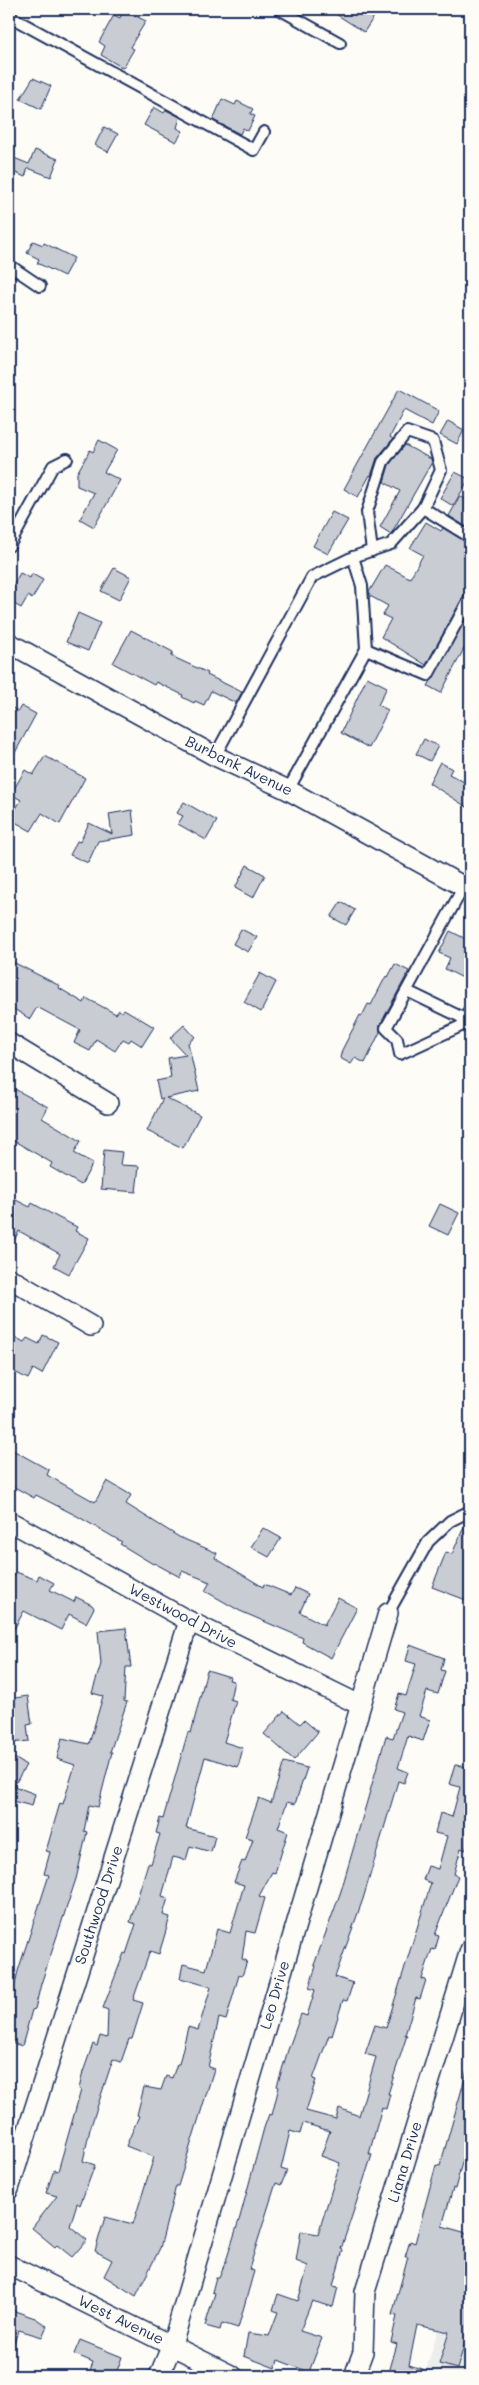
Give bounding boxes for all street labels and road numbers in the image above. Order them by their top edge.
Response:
street label: Burbank Avenue [183,730,296,800]
street label: Westwood Drive [126,1578,241,1652]
street label: Southwood Drive [69,1843,127,1967]
street label: Leo Drive [255,1958,293,2031]
street label: Liana Drive [382,2119,426,2205]
street label: West Avenue [75,2290,168,2348]

